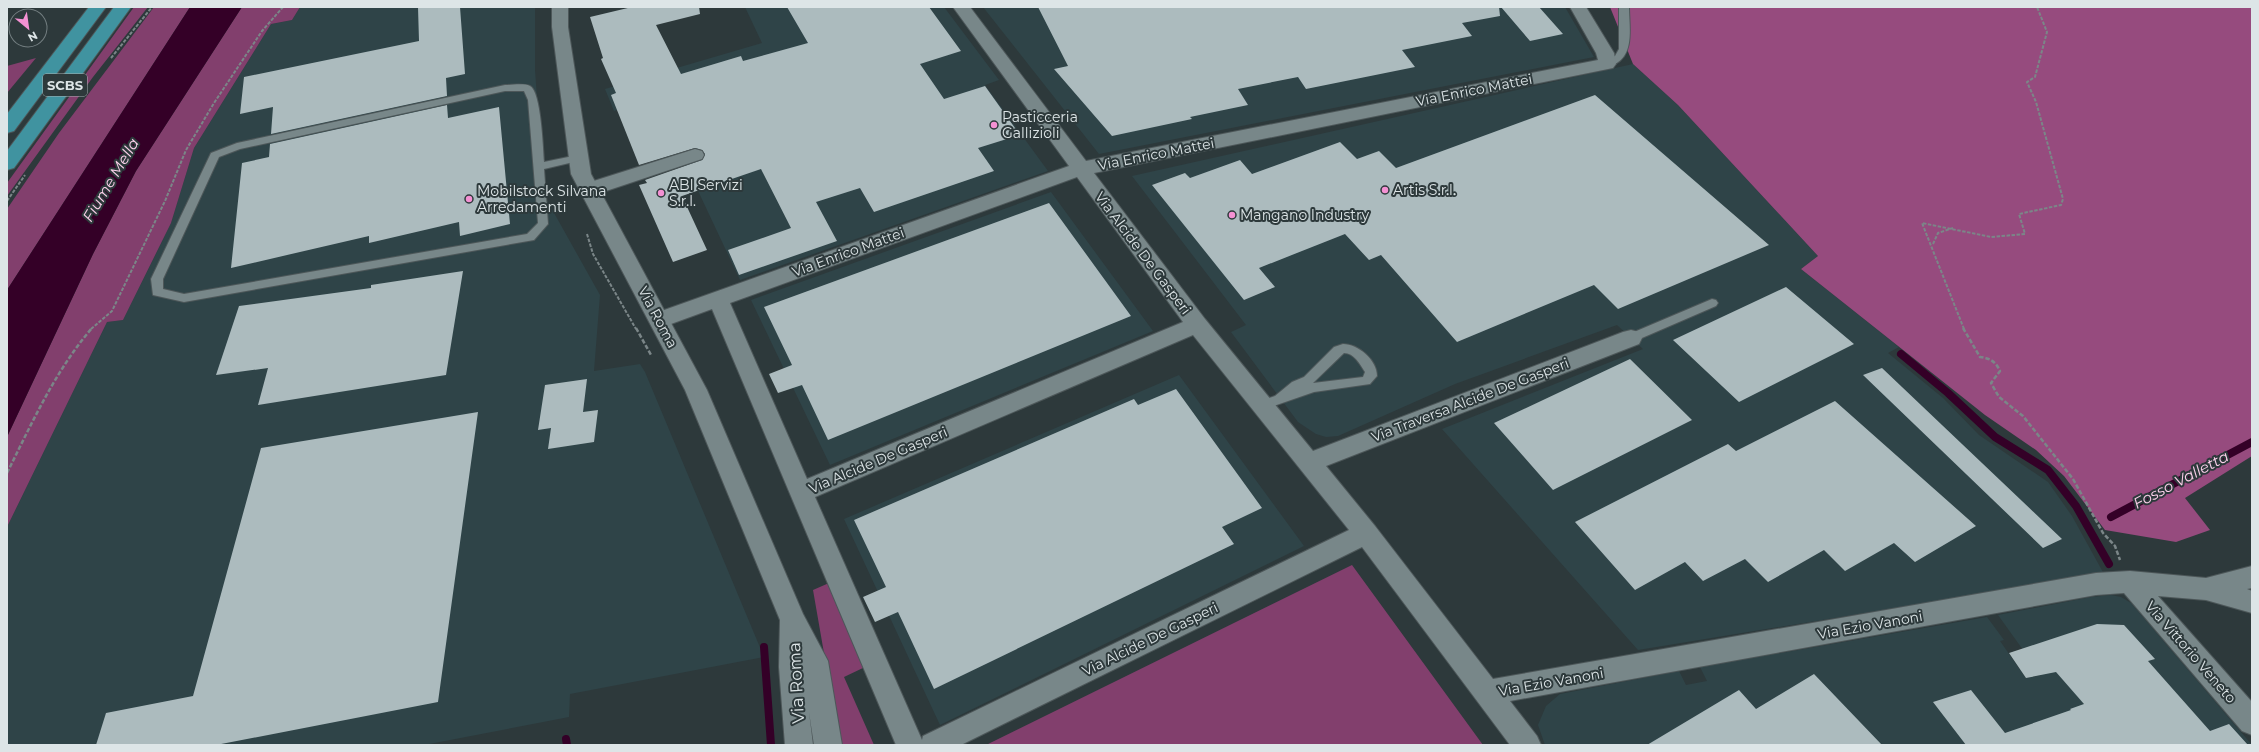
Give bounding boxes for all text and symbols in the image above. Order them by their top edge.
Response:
north arrow [8,8,48,48]
text: N [26,28,40,45]
street label: Via Enrico Mattei [1414,70,1534,110]
road number: SCBS [43,74,87,96]
place label: Pasticceria Gallizioli [1002,108,1078,142]
marker: Pasticceria Gallizioli [989,120,999,130]
water label: Fiume Mella [78,134,143,225]
street label: Via Enrico Mattei [1096,134,1216,174]
place label: ABI Servizi S.r.l. [669,176,743,210]
place label: Artis S.r.l. [1393,181,1456,199]
place label: Mobilstock Silvana Arredamenti [477,182,606,216]
marker: Artis S.r.l. [1380,185,1390,195]
marker: ABI Servizi S.r.l. [656,188,666,198]
street label: Via Alcide De Gasperi [1091,188,1195,318]
marker: Mobilstock Silvana Arredamenti [464,194,474,204]
place label: Mangano Industry [1240,206,1369,224]
marker: Mangano Industry [1227,210,1237,220]
street label: Via Enrico Mattei [789,223,907,281]
street label: Via Roma [634,283,682,351]
street label: Via Traversa Alcide De Gasperi [1369,354,1571,446]
street label: Via Alcide De Gasperi [806,423,950,497]
water label: Fosso Valletta [2130,446,2232,513]
street label: Via Vittorio Veneto [2142,597,2240,707]
street label: Via Alcide De Gasperi [1079,598,1221,680]
street label: Via Ezio Vanoni [1816,607,1924,643]
street label: Via Roma [784,642,808,724]
street label: Via Ezio Vanoni [1497,664,1605,700]

